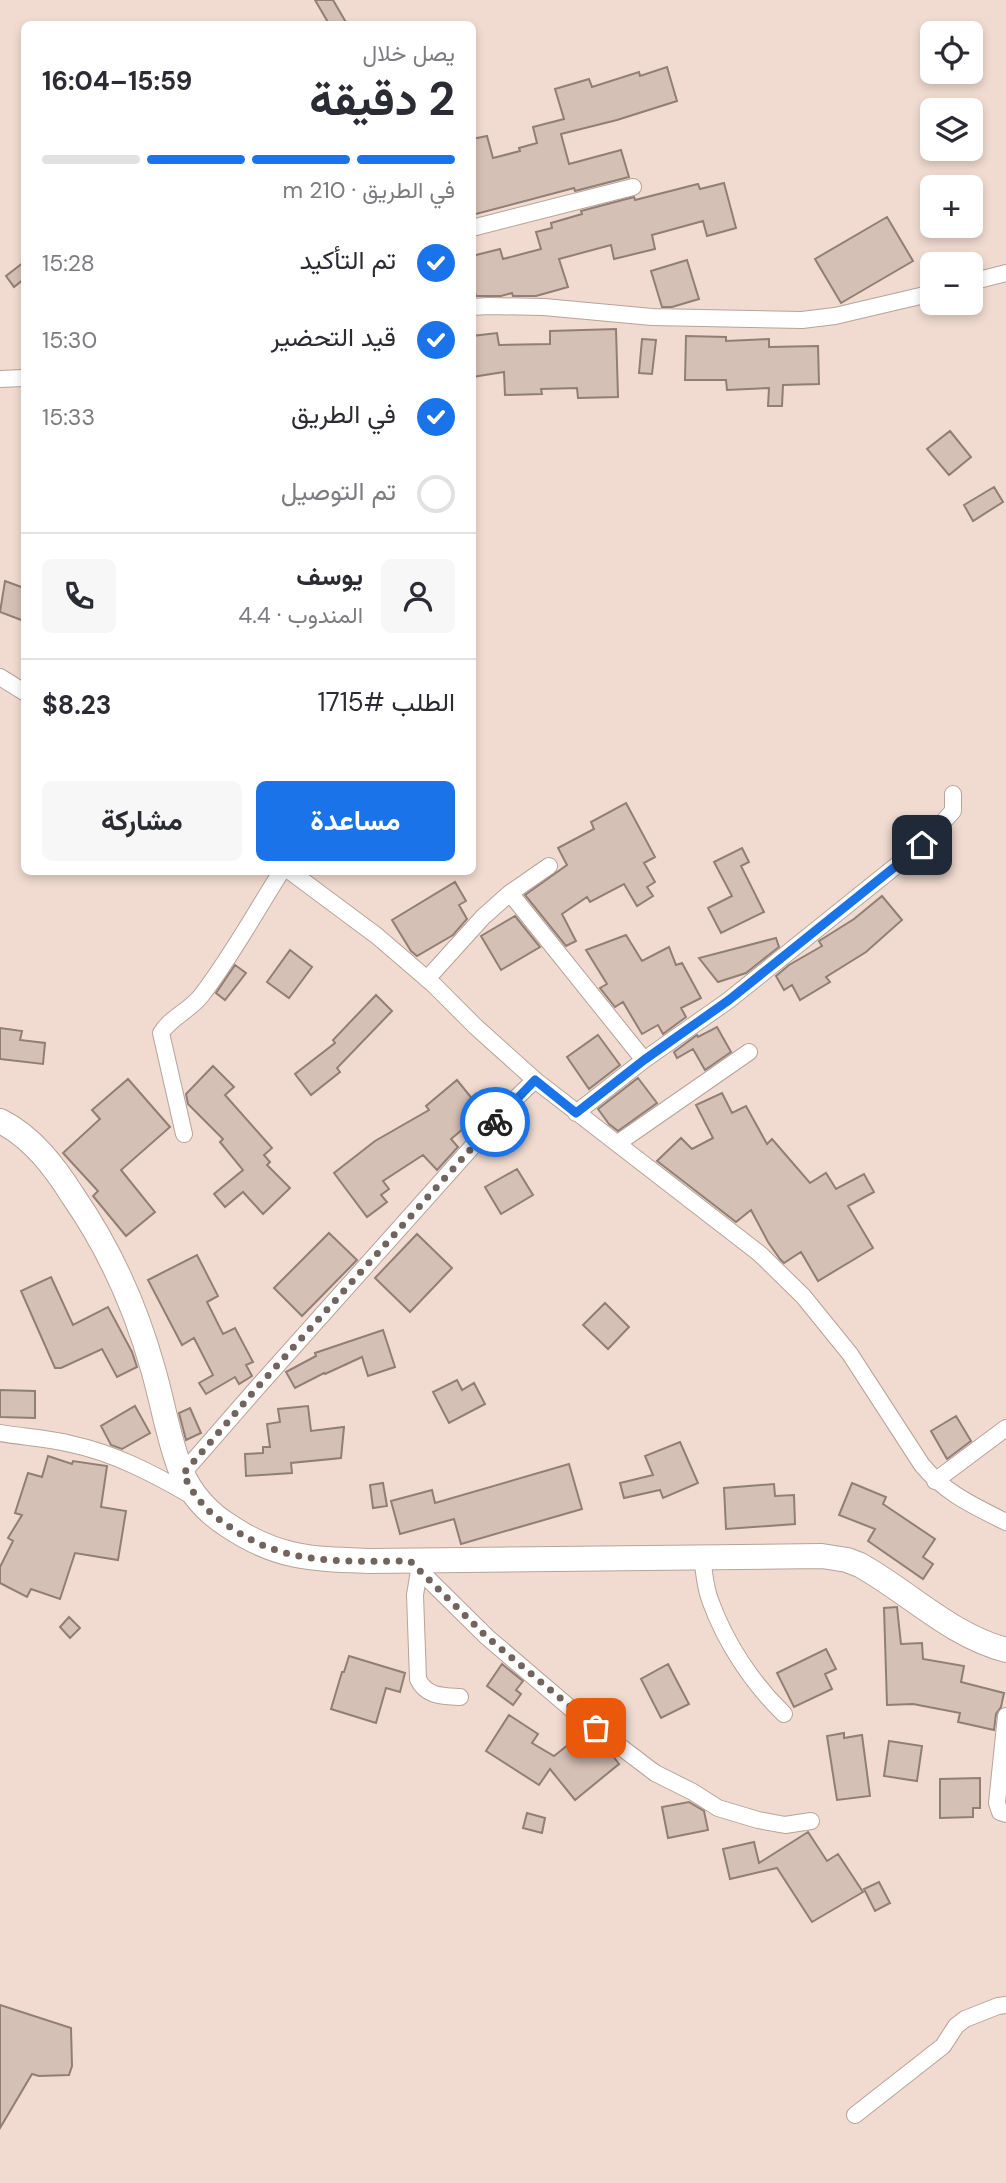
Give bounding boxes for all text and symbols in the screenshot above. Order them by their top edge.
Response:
map controls [920,21,983,315]
button: locate [920,21,983,84]
text: يصل خلال [363,38,455,68]
text: 15:59–16:04 [42,64,192,98]
text: 2 دقيقة [309,69,455,129]
button: layers [920,98,983,161]
text: في الطريق · 210 m [283,175,455,205]
button: + [920,175,983,238]
text: تم التأكيد [300,243,396,277]
icon: check [417,244,455,282]
text: 15:28 [42,248,95,278]
button: − [920,252,983,315]
text: قيد التحضير [271,320,396,354]
icon: check [417,321,455,359]
text: 15:30 [42,325,97,355]
text: في الطريق [291,397,396,431]
icon: check [417,398,455,436]
text: 15:33 [42,402,95,432]
text: تم التوصيل [281,474,396,508]
button: phone [42,559,116,633]
text: يوسف [296,559,363,593]
button: person [381,559,455,633]
text: المندوب · 4.4 [238,600,363,630]
text: الطلب #1715 [318,685,455,719]
text: $8.23 [42,688,111,722]
button: مشاركة [42,781,242,861]
button: مساعدة [256,781,455,861]
pin [892,815,952,875]
icon: home [903,826,941,864]
courier [460,1087,530,1157]
icon: bike [476,1103,514,1141]
pin [566,1698,626,1758]
icon: bag [577,1709,615,1747]

